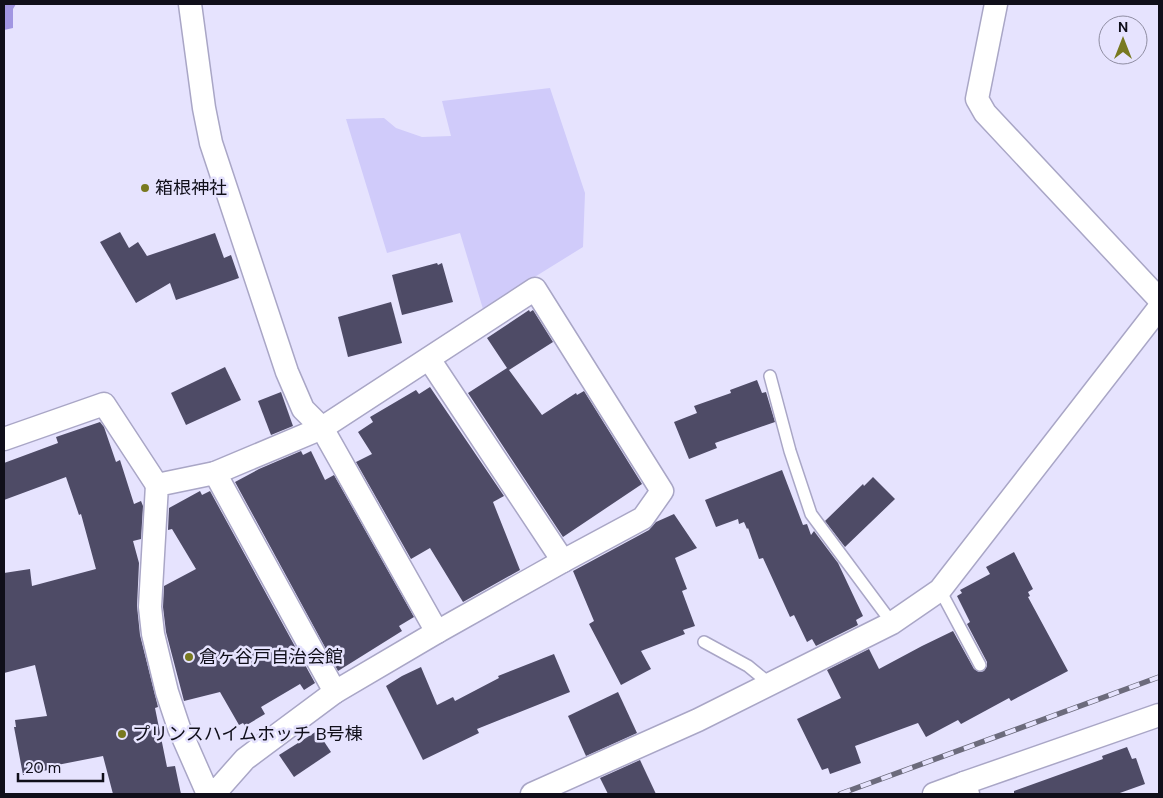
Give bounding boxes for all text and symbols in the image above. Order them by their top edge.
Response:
north arrow [1098,15,1148,65]
text: N [1118,18,1128,36]
place label: 箱根神社 [155,176,227,200]
marker: 箱根神社 [139,182,151,194]
place label: 倉ヶ谷戸自治会館 [199,645,343,669]
marker: 倉ヶ谷戸自治会館 [183,651,195,663]
place label: プリンスハイムホッチ B号棟 [132,722,363,746]
marker: プリンスハイムホッチ B号棟 [116,728,128,740]
scale bar [18,750,102,782]
text: 20 m [25,758,61,778]

